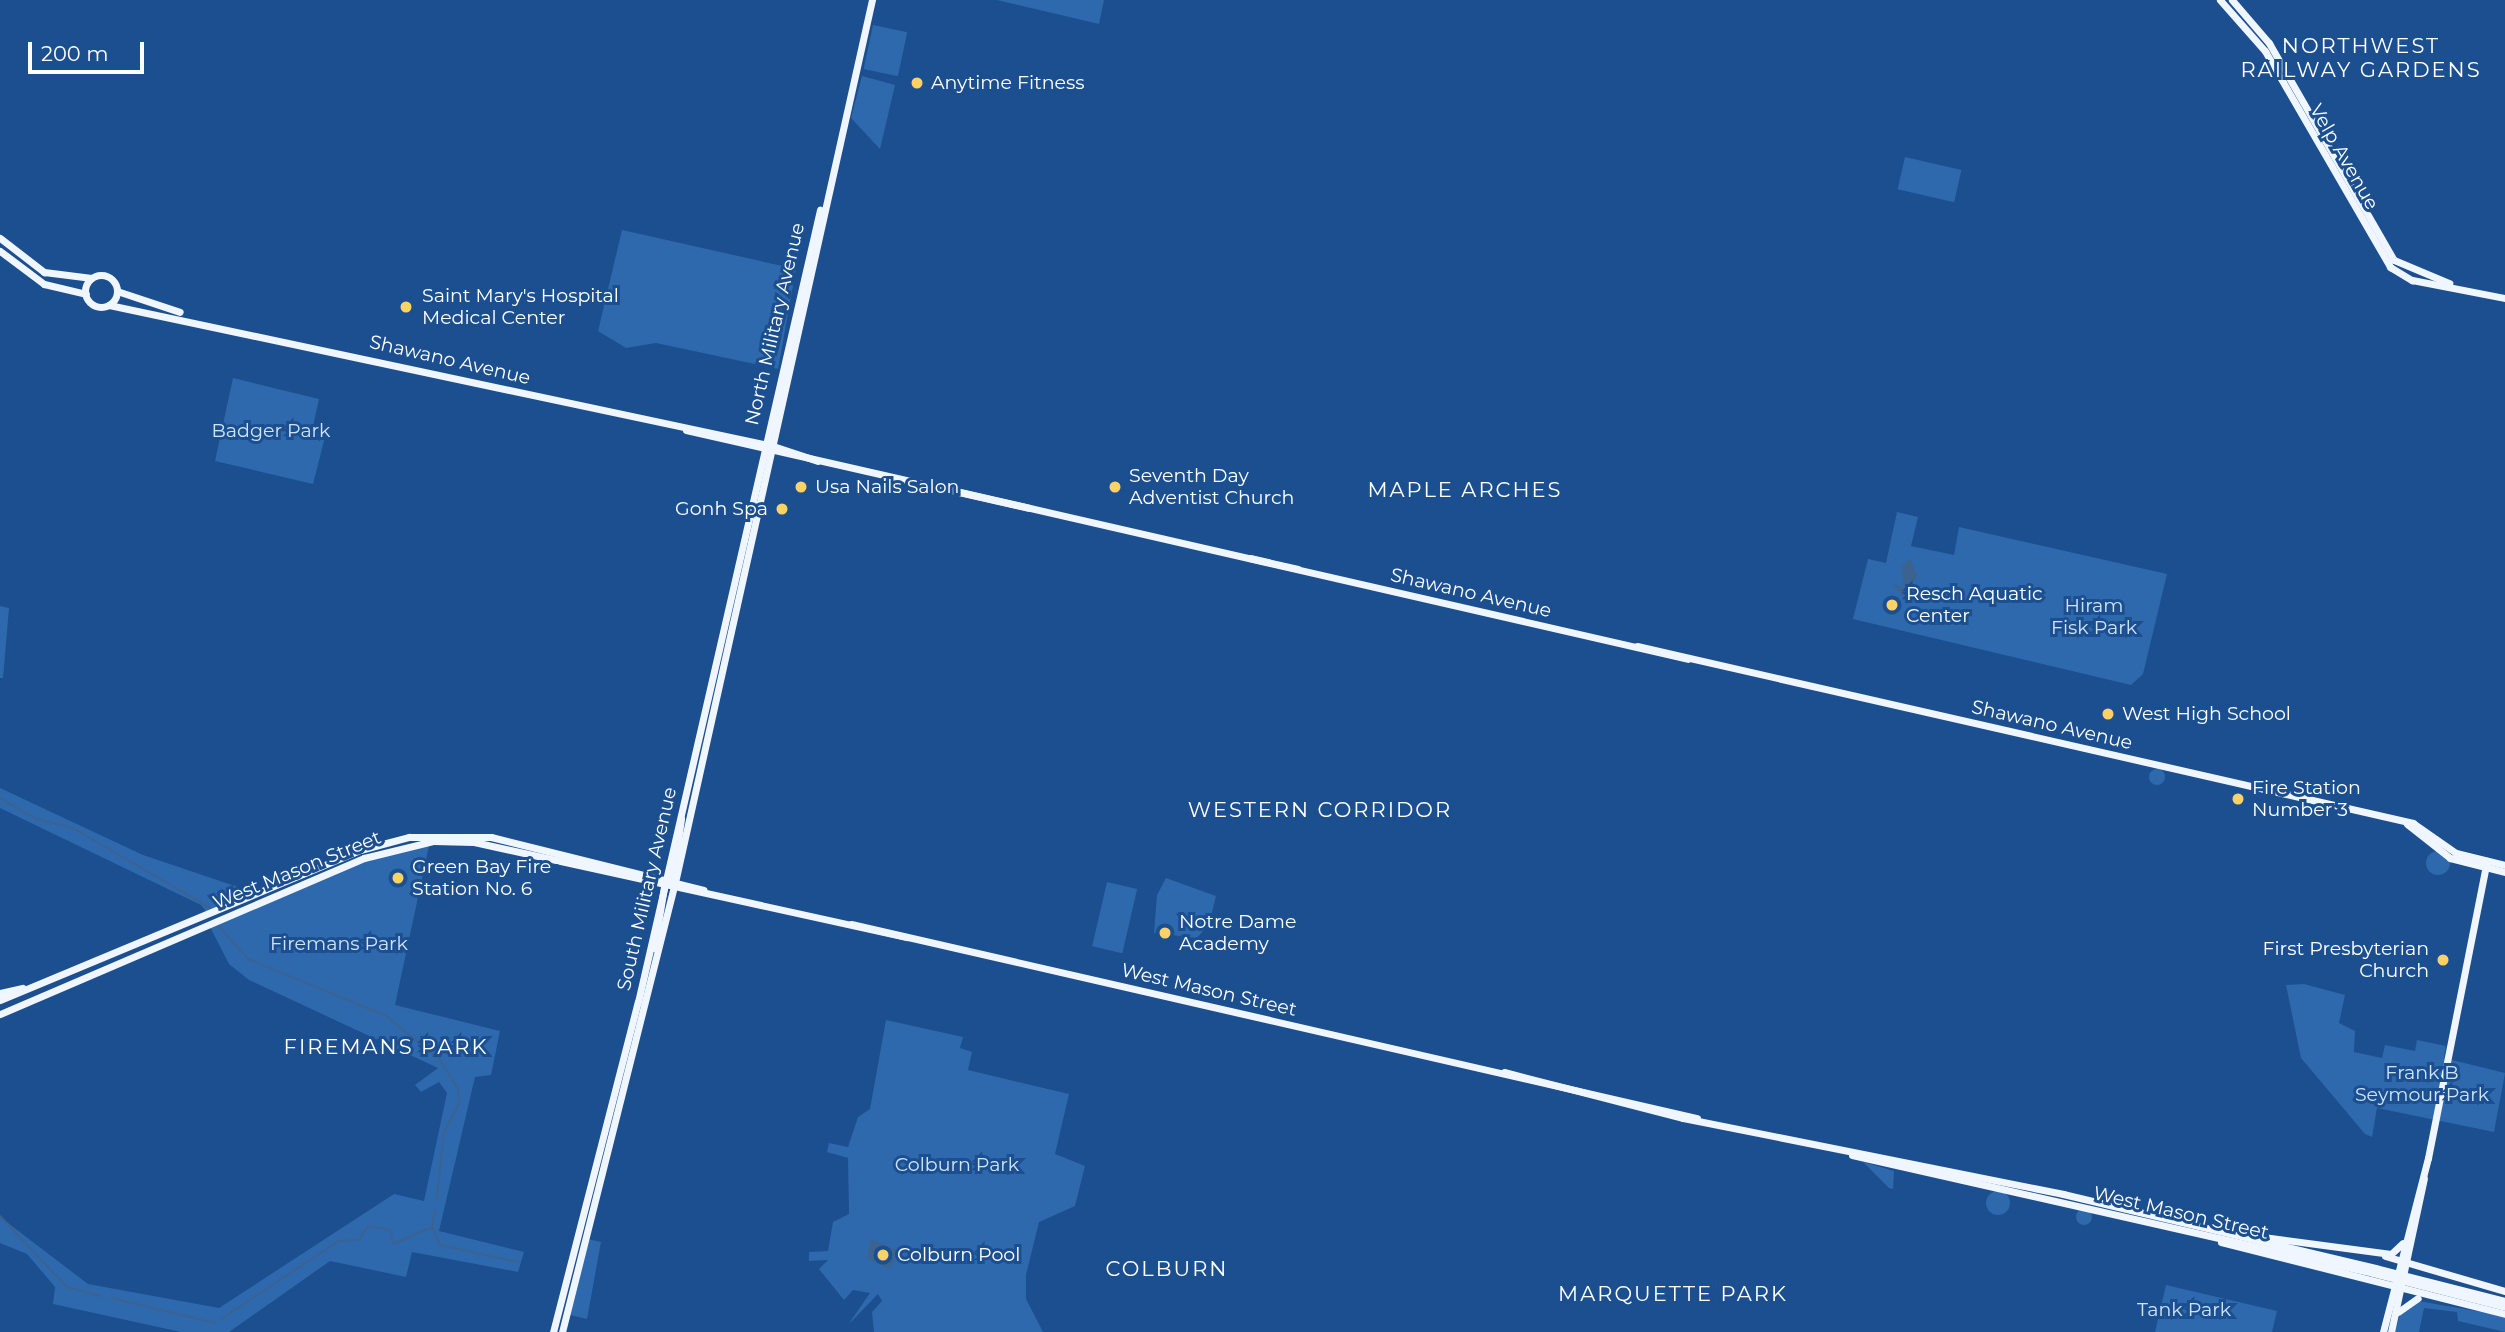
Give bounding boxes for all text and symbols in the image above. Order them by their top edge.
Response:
scale bar [32,28,147,72]
district label: NORTHWEST RAILWAY GARDENS [2242,33,2480,83]
text: 200 m [41,41,108,66]
place label: Anytime Fitness [931,72,1085,94]
marker: Anytime Fitness [909,75,925,91]
street label: Velp Avenue [2305,100,2383,214]
street label: North Military Avenue [741,221,809,427]
place label: Saint Mary's Hospital Medical Center [422,285,619,329]
marker: Saint Mary's Hospital Medical Center [396,297,416,317]
street label: Shawano Avenue [367,330,533,390]
park label: Badger Park [212,420,330,442]
place label: Seventh Day Adventist Church [1129,465,1294,509]
place label: Usa Nails Salon [815,476,959,498]
district label: MAPLE ARCHES [1369,477,1561,503]
marker: Usa Nails Salon [793,479,809,495]
marker: Seventh Day Adventist Church [1107,479,1123,495]
place label: Gonh Spa [675,498,768,520]
marker: Gonh Spa [774,501,790,517]
street label: Shawano Avenue [1388,563,1554,623]
place label: Resch Aquatic Center [1906,583,2043,627]
park label: Hiram Fisk Park [2051,595,2137,639]
marker: Resch Aquatic Center [1884,597,1900,613]
street label: Shawano Avenue [1969,695,2135,755]
place label: West High School [2122,703,2291,725]
marker: West High School [2100,706,2116,722]
place label: Fire Station Number 3 [2252,777,2361,821]
street label: South Military Avenue [612,785,682,993]
marker: Fire Station Number 3 [2230,791,2246,807]
district label: WESTERN CORRIDOR [1190,797,1450,823]
street label: West Mason Street [210,826,384,914]
place label: Green Bay Fire Station No. 6 [412,856,551,900]
marker: Green Bay Fire Station No. 6 [390,870,406,886]
place label: Notre Dame Academy [1179,911,1296,955]
marker: Notre Dame Academy [1157,925,1173,941]
park label: Firemans Park [270,933,408,955]
place label: First Presbyterian Church [2262,938,2429,982]
marker: First Presbyterian Church [2435,952,2451,968]
street label: West Mason Street [1119,959,1299,1021]
district label: FIREMANS PARK [285,1034,487,1060]
park label: Frank B Seymour Park [2355,1062,2489,1106]
park label: Colburn Park [895,1154,1019,1176]
street label: West Mason Street [2091,1182,2271,1244]
place label: Colburn Pool [897,1244,1020,1266]
marker: Colburn Pool [875,1247,891,1263]
district label: COLBURN [1106,1256,1228,1282]
district label: MARQUETTE PARK [1560,1281,1786,1307]
park label: Tank Park [2137,1299,2231,1321]

